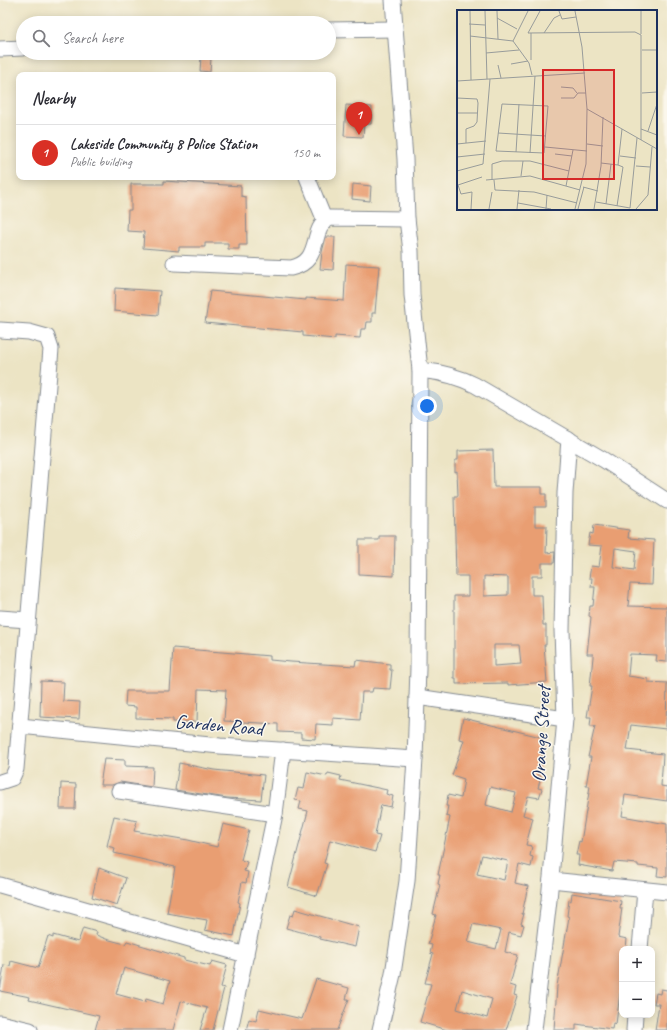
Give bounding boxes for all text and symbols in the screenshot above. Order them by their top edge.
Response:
inset map [457,10,657,210]
search box [16,16,336,60]
icon: search [30,27,52,49]
text: Search here [62,29,123,48]
text: Nearby [32,88,75,109]
pin: 1 [346,102,372,135]
text: Lakeside Community 8 Police Station [70,135,257,154]
text: 1 [42,145,48,161]
text: 150 m [292,145,320,161]
text: Public building [70,154,132,170]
your location [417,396,437,416]
street label: Orange Street [526,682,556,783]
street label: Garden Road [174,709,267,742]
map controls [619,946,655,1018]
button: + [619,946,655,982]
button: − [619,982,655,1018]

